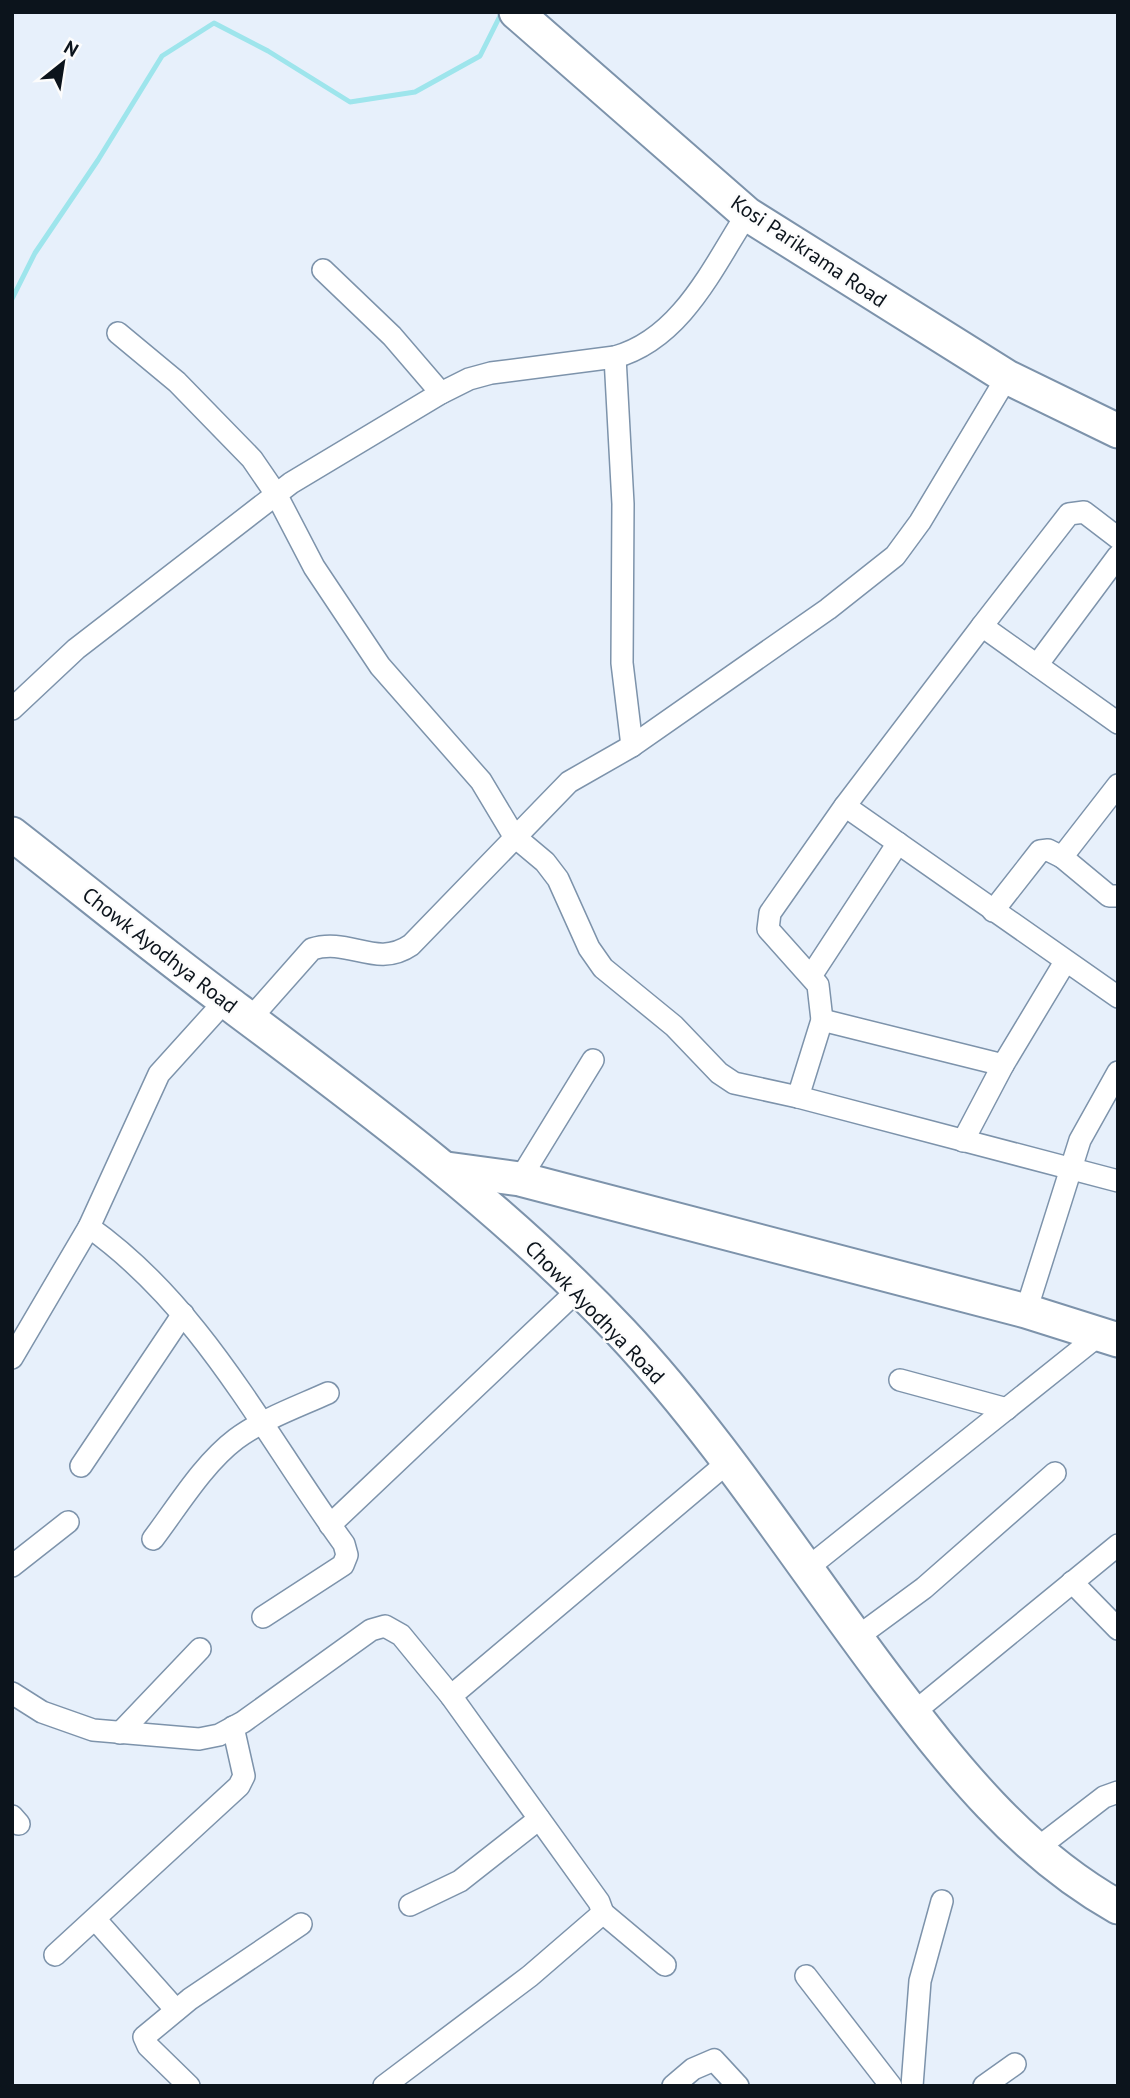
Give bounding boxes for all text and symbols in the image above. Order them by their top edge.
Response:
north arrow [28,28,98,98]
text: N [60,35,83,62]
street label: Kosi Parikrama Road [726,189,892,313]
street label: Chowk Ayodhya Road [77,881,243,1019]
street label: Chowk Ayodhya Road [519,1234,671,1390]

